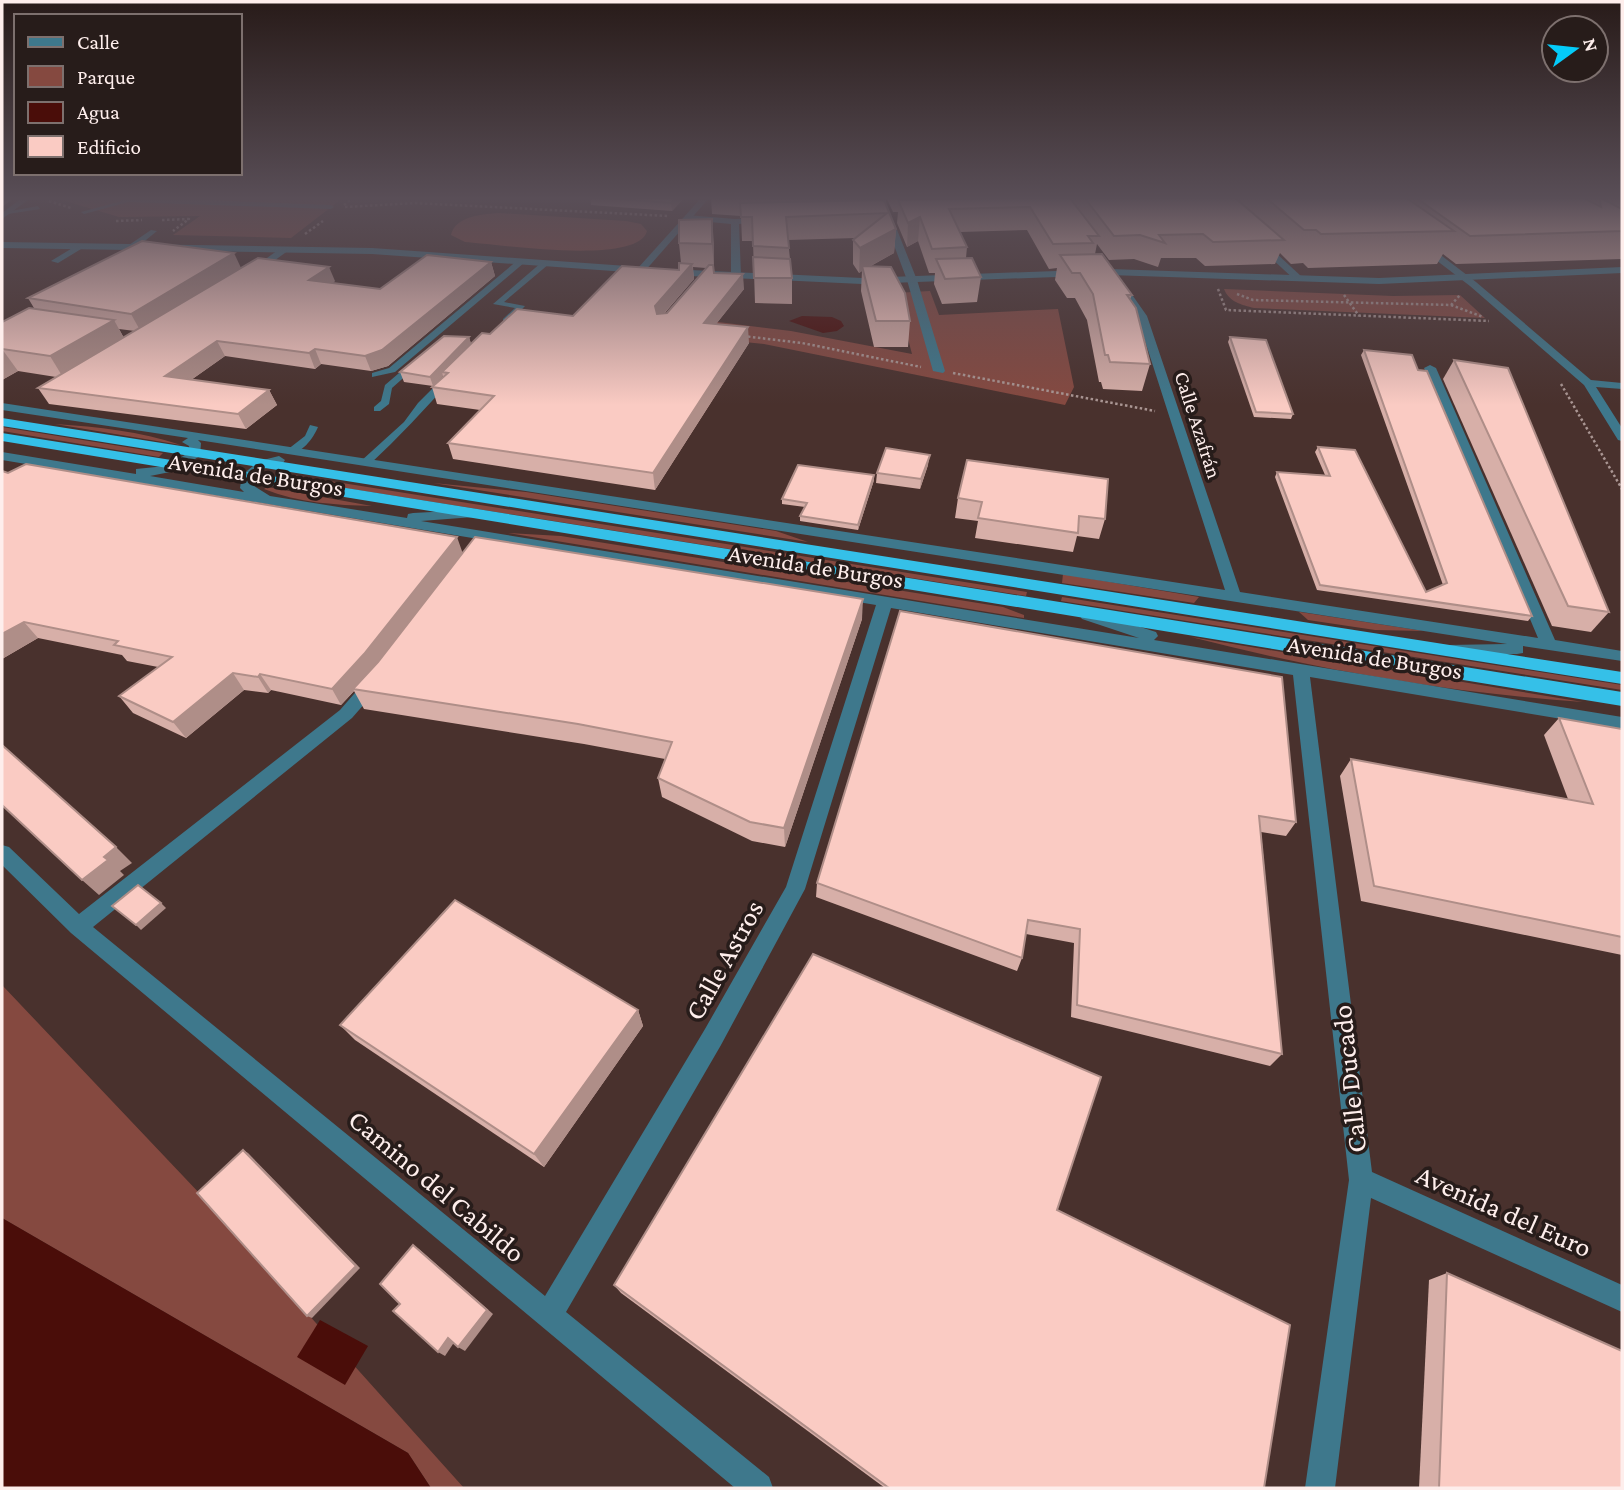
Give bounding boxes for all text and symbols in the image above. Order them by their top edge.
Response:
legend [14,14,242,175]
north arrow [1540,14,1610,84]
text: Calle [77,30,119,54]
text: N [1579,36,1603,54]
text: Parque [77,65,135,89]
text: Agua [77,100,120,124]
text: Edificio [77,135,141,159]
street label: Calle Azafrán [1169,368,1227,482]
street label: Avenida de Burgos [167,447,345,501]
street label: Avenida de Burgos [727,539,905,593]
street label: Avenida de Burgos [1286,630,1464,684]
street label: Calle Astros [678,895,770,1025]
street label: Calle Ducado [1326,1004,1372,1154]
street label: Camino del Cabildo [343,1103,531,1269]
street label: Avenida del Euro [1412,1159,1596,1263]

